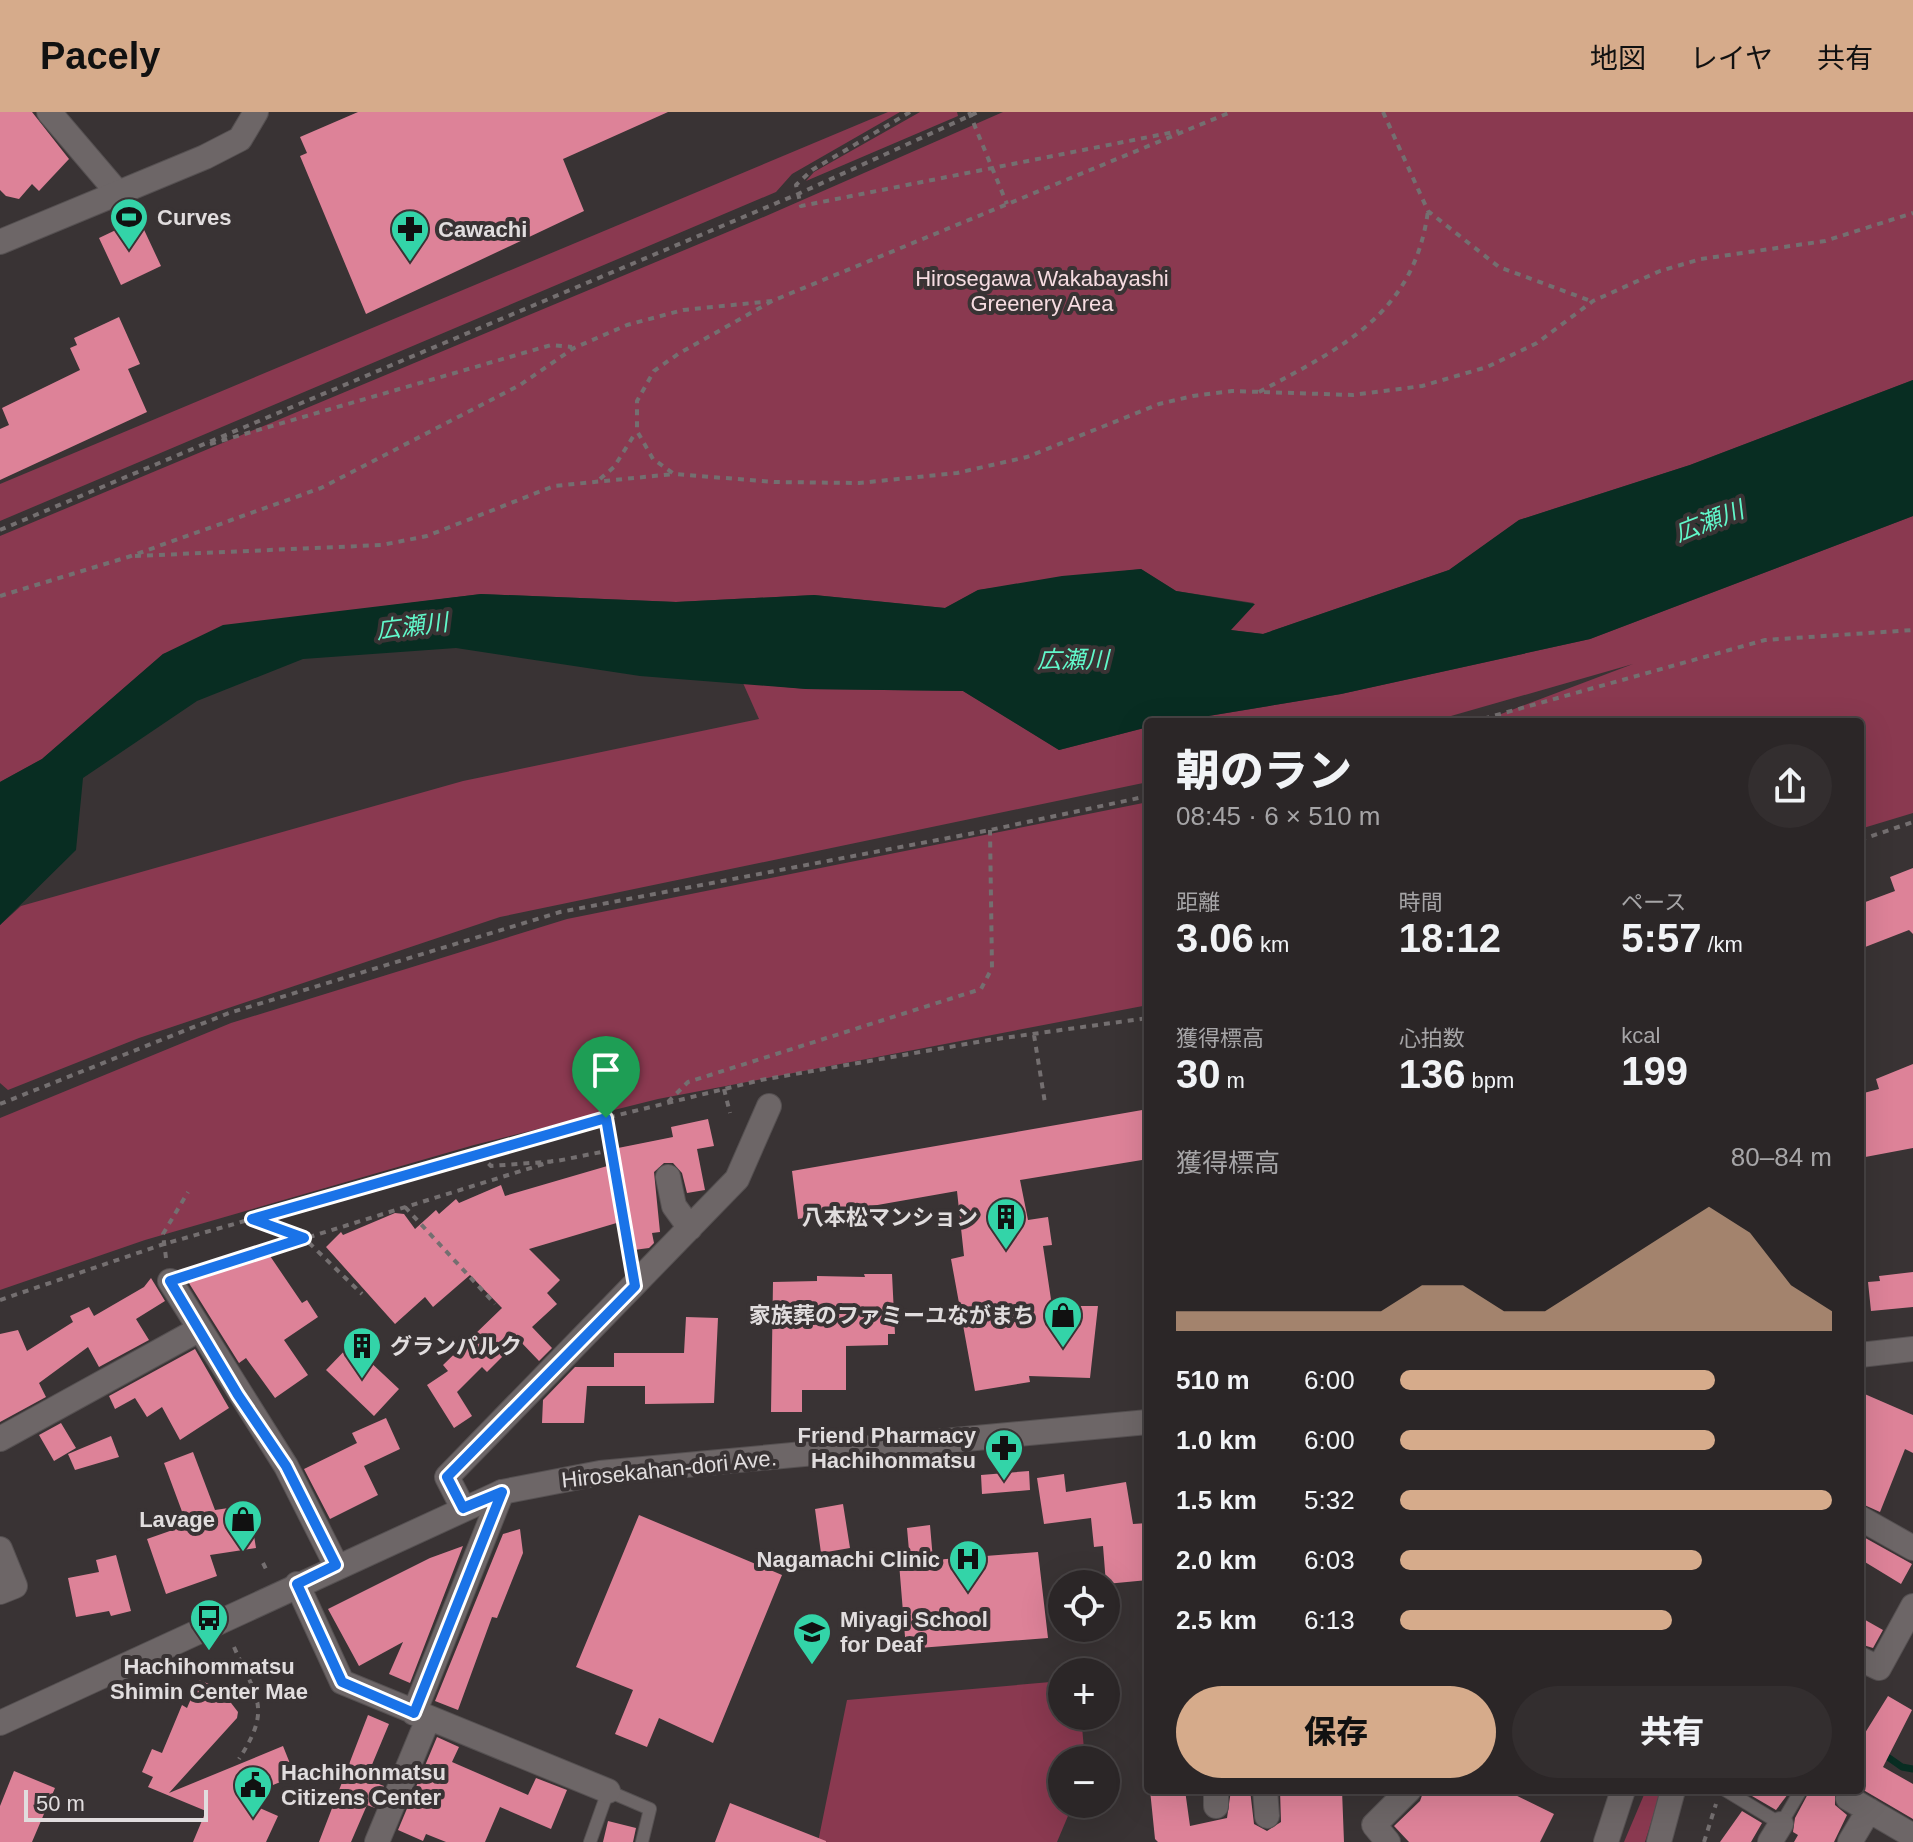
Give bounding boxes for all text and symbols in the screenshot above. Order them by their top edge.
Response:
text: Pacely [40,35,160,77]
text: 地図 [1590,43,1646,74]
text: レイヤ [1690,43,1773,74]
text: 共有 [1817,43,1873,74]
sports icon: Curves [108,196,150,251]
place label: Curves [157,205,232,230]
pharmacy icon: Cawachi [389,208,431,263]
place label: Cawachi [438,217,527,242]
park label: Hirosegawa Wakabayashi Greenery Area [915,266,1169,316]
water label: 広瀬川 [1671,494,1750,547]
water label: 広瀬川 [375,608,452,644]
water label: 広瀬川 [1037,646,1112,673]
button: share [1748,744,1832,828]
text: 朝のラン [1176,746,1352,795]
text: 08:45 · 6 × 510 m [1176,801,1381,831]
text: 距離 [1176,890,1220,915]
text: 時間 [1399,890,1443,915]
text: ペース [1621,890,1686,915]
text: 3.06 [1176,916,1254,960]
text: 18:12 [1399,916,1501,960]
text: 5:57 [1621,916,1701,960]
text: km [1254,932,1289,957]
text: /km [1701,932,1743,957]
text: kcal [1621,1023,1660,1048]
text: 獲得標高 [1176,1026,1264,1051]
text: 心拍数 [1399,1026,1465,1051]
pin [572,1036,640,1118]
icon: arrive [584,1048,628,1092]
text: 199 [1621,1049,1688,1093]
text: 30 [1176,1052,1221,1096]
text: 136 [1399,1052,1465,1096]
text: m [1221,1068,1245,1093]
text: bpm [1465,1068,1514,1093]
text: 80–84 m [1731,1142,1832,1172]
text: 獲得標高 [1176,1148,1280,1178]
building icon: 八本松マンション [985,1196,1027,1251]
place label: 八本松マンション [802,1205,978,1230]
shop icon: 家族葬のファミーユながまち [1042,1294,1084,1349]
place label: 家族葬のファミーユながまち [749,1303,1035,1328]
building icon: グランパルク [341,1325,383,1380]
place label: グランパルク [390,1334,522,1359]
text: 510 m [1176,1365,1250,1395]
text: 6:00 [1304,1365,1355,1395]
place label: Friend Pharmacy Hachihonmatsu [797,1423,977,1473]
text: 1.0 km [1176,1425,1257,1455]
text: 6:00 [1304,1425,1355,1455]
pharmacy icon: Friend Pharmacy Hachihonmatsu [983,1427,1025,1482]
street label: Hirosekahan-dori Ave. [560,1445,778,1493]
text: 1.5 km [1176,1485,1257,1515]
text: 5:32 [1304,1485,1355,1515]
shop icon: Lavage [222,1498,264,1553]
place label: Lavage [139,1507,215,1532]
hospital icon: Nagamachi Clinic [947,1538,989,1593]
text: 2.0 km [1176,1545,1257,1575]
text: 6:03 [1304,1545,1355,1575]
place label: Nagamachi Clinic [757,1547,940,1572]
map controls [1048,1570,1120,1818]
button: locate [1048,1570,1120,1642]
bus stop icon: Hachihommatsu Shimin Center Mae [188,1597,230,1652]
text: 2.5 km [1176,1605,1257,1635]
text: 6:13 [1304,1605,1355,1635]
place label: Miyagi School for Deaf [840,1607,988,1657]
school or university icon: Miyagi School for Deaf [791,1611,833,1666]
place label: Hachihommatsu Shimin Center Mae [110,1654,308,1704]
button: + [1048,1658,1120,1730]
button: 保存 [1176,1686,1496,1778]
button: 共有 [1512,1686,1832,1778]
button: − [1048,1746,1120,1818]
place label: Hachihonmatsu Citizens Center [281,1760,446,1810]
public building icon: Hachihonmatsu Citizens Center [232,1764,274,1819]
scale bar [24,1786,208,1822]
text: 50 m [36,1791,85,1816]

